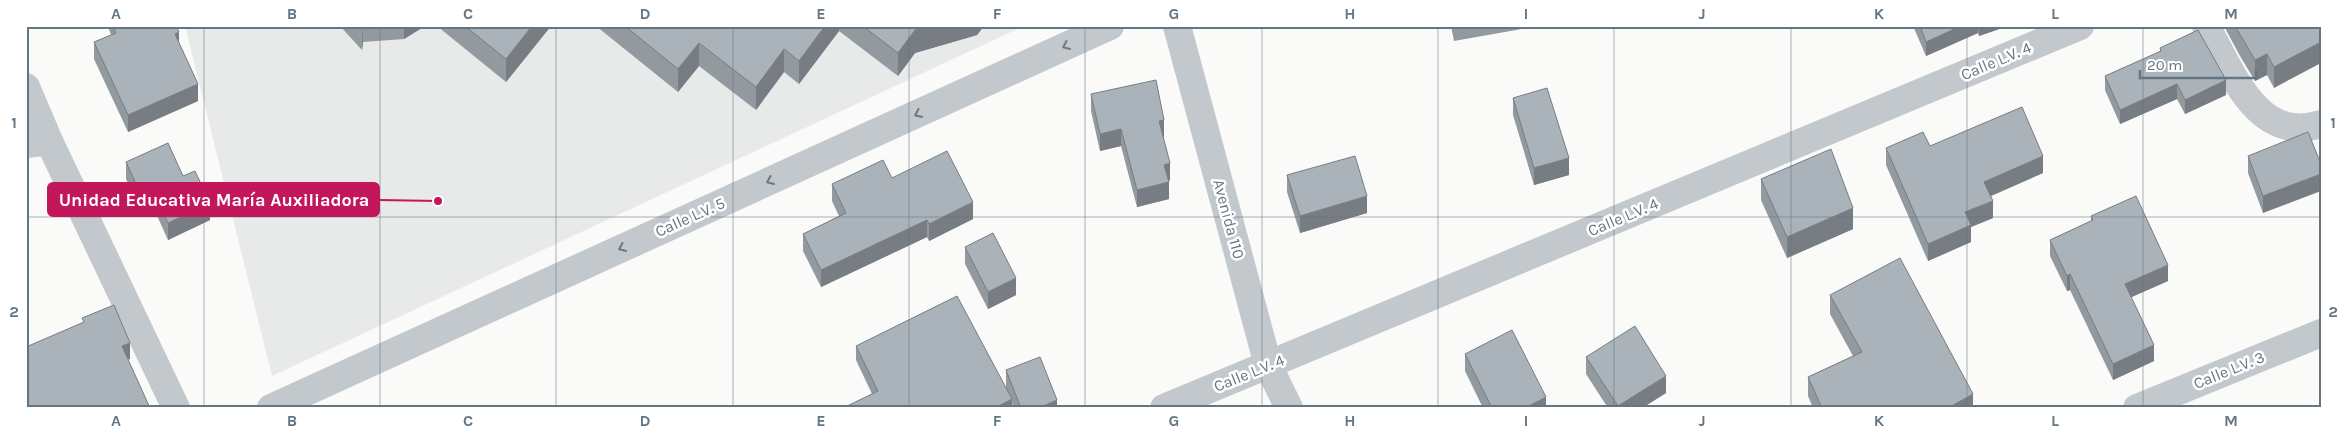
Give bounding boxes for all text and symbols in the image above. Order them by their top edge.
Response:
text: A [111,4,121,23]
text: B [287,4,297,23]
text: C [463,4,473,23]
text: D [640,4,651,23]
text: E [816,4,826,23]
text: F [993,4,1002,23]
text: G [1169,4,1179,23]
text: H [1344,4,1356,23]
text: I [1524,4,1528,23]
text: J [1698,4,1706,23]
text: K [1874,4,1885,23]
text: L [2051,4,2059,23]
text: M [2224,4,2238,23]
street label: Calle L.V. 4 [1958,38,2034,84]
one-way arrow [1062,40,1071,51]
scale bar [2140,48,2256,80]
text: 20 m [2147,56,2182,74]
one-way arrow [914,107,923,118]
text: 1 [11,113,17,132]
text: 1 [2330,113,2336,132]
one-way arrow [766,174,775,185]
street label: Avenida 110 [1209,177,1249,261]
callout: Unidad Educativa María Auxiliadora [48,183,379,216]
text: Unidad Educativa María Auxiliadora [59,189,369,211]
street label: Calle L.V. 5 [652,193,728,241]
street label: Calle L.V. 4 [1585,194,1661,240]
one-way arrow [618,242,627,252]
text: 2 [9,302,19,321]
text: 2 [2328,302,2338,321]
street label: Calle L.V. 3 [2191,347,2267,393]
street label: Calle L.V. 4 [1211,350,1287,396]
text: A [111,411,121,430]
text: B [287,411,297,430]
text: C [463,411,473,430]
text: D [640,411,651,430]
text: E [816,411,826,430]
text: F [993,411,1002,430]
text: G [1169,411,1179,430]
text: H [1344,411,1356,430]
text: I [1524,411,1528,430]
text: J [1698,411,1706,430]
text: K [1874,411,1885,430]
text: L [2051,411,2059,430]
text: M [2224,411,2238,430]

